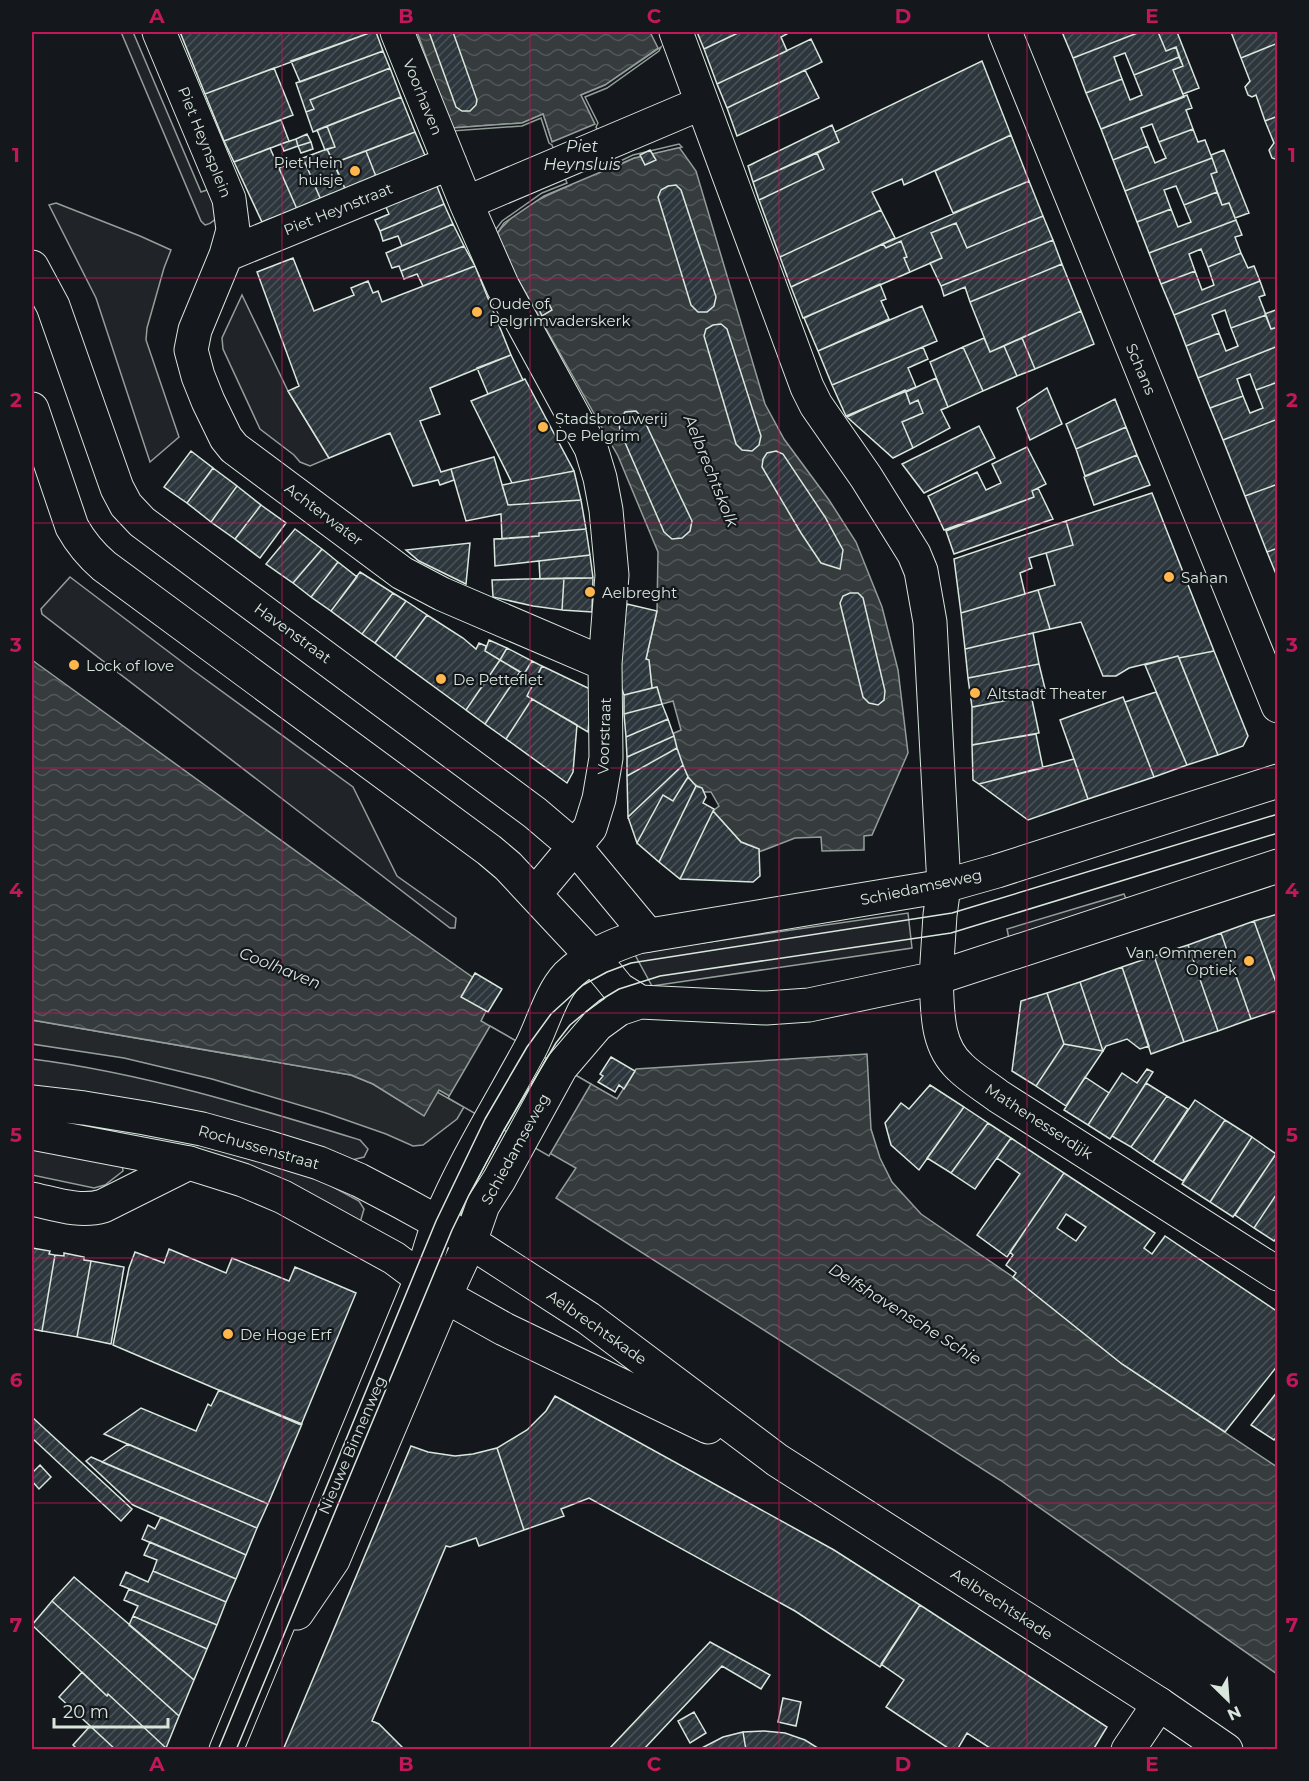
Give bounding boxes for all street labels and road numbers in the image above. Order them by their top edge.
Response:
street label: Voorhaven [399,56,447,138]
street label: Piet Heynsplein [174,84,236,200]
street label: Piet Heynstraat [281,178,395,240]
street label: Schans [1122,340,1160,398]
street label: Achterwater [281,478,367,550]
street label: Havenstraat [251,599,335,667]
street label: Voorstraat [593,697,615,775]
street label: Schiedamseweg [858,865,984,909]
street label: Mathenesserdijk [982,1079,1096,1163]
street label: Schiedamseweg [477,1090,553,1208]
street label: Rochussenstraat [196,1121,322,1173]
street label: Aelbrechtskade [543,1285,651,1369]
street label: Nieuwe Binnenweg [314,1373,390,1517]
street label: Aelbrechtskade [948,1564,1056,1644]

